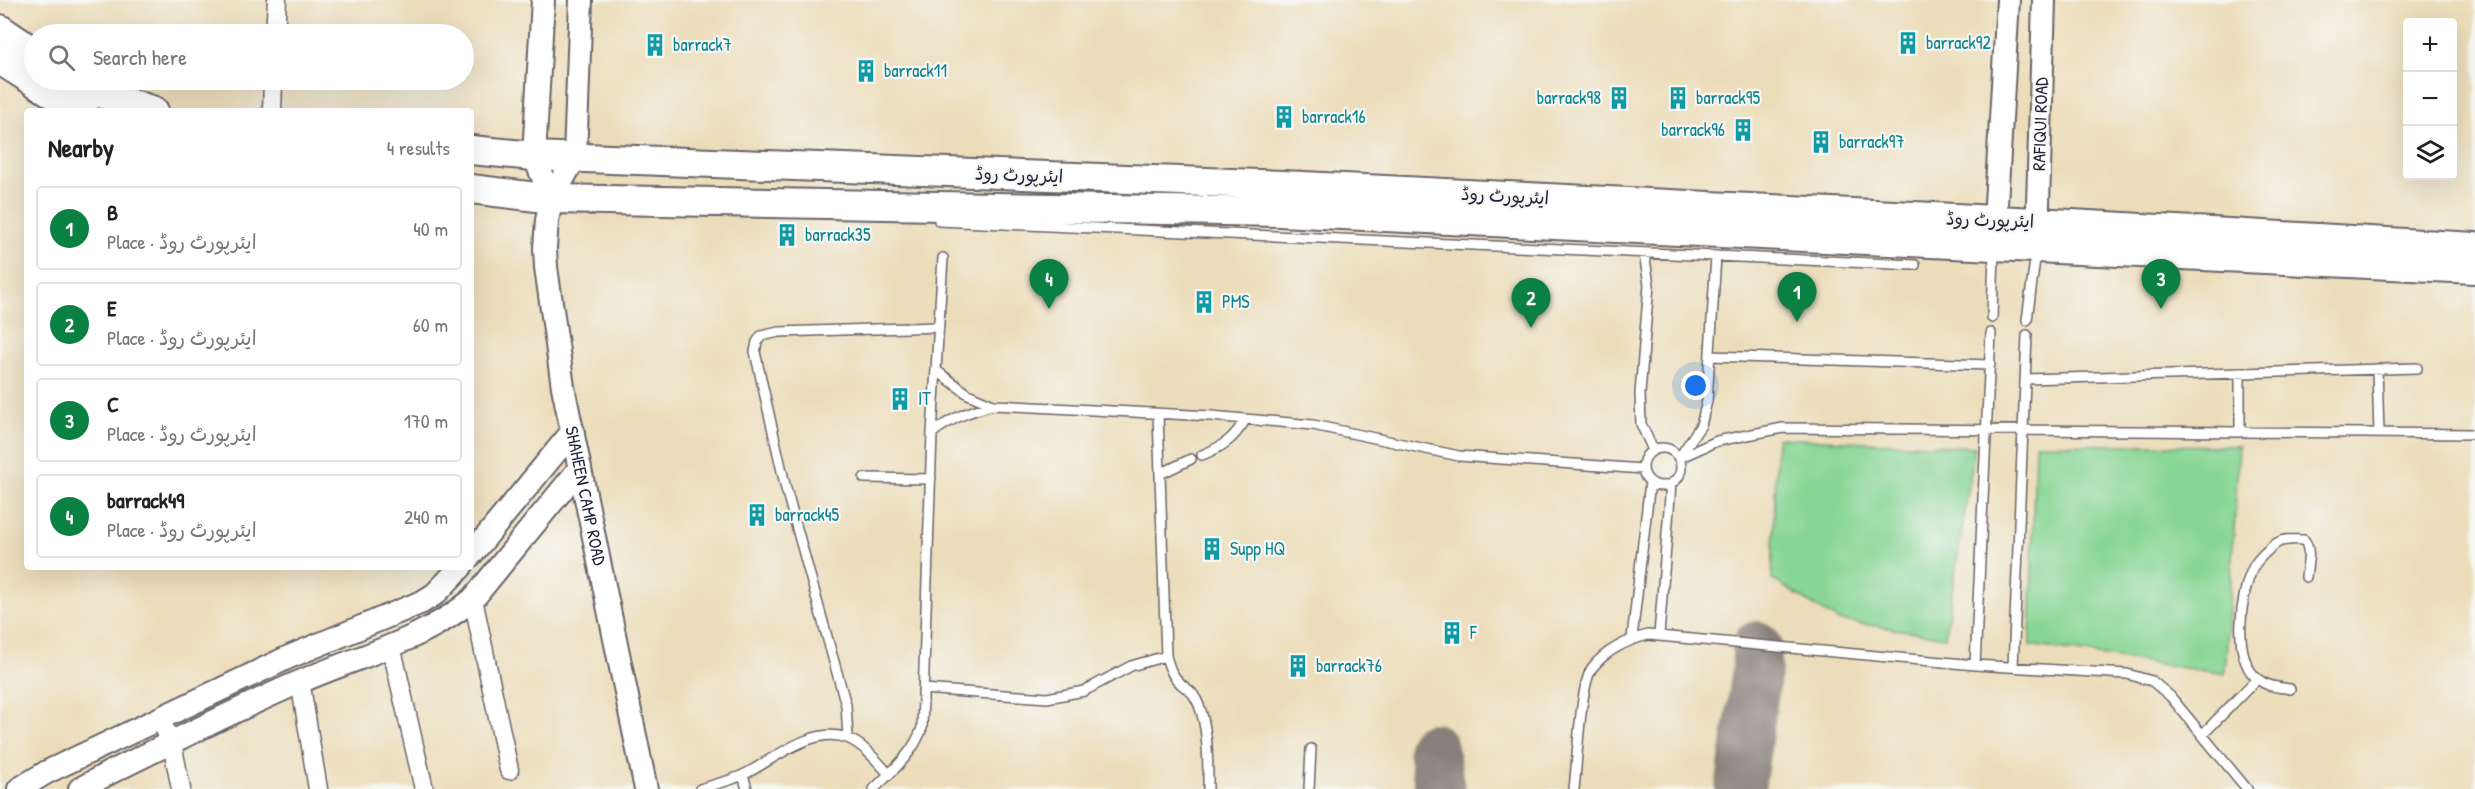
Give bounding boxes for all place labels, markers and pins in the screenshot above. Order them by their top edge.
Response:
building icon: barrack92 [1895,30,1921,56]
place label: barrack92 [1926,30,1991,55]
building icon: barrack7 [642,32,668,58]
place label: barrack7 [673,32,732,57]
building icon: barrack11 [853,58,879,84]
place label: barrack11 [884,58,947,83]
place label: barrack98 [1537,85,1601,110]
building icon: barrack98 [1606,85,1632,111]
building icon: barrack95 [1665,85,1691,111]
place label: barrack95 [1696,85,1760,110]
building icon: barrack16 [1271,104,1297,130]
place label: barrack16 [1302,104,1366,129]
place label: barrack96 [1661,117,1725,142]
building icon: barrack96 [1730,117,1756,143]
building icon: barrack97 [1808,129,1834,155]
place label: barrack97 [1839,129,1904,154]
building icon: barrack35 [774,222,800,248]
place label: barrack35 [805,222,871,247]
pin: 4 [1030,260,1068,309]
pin: 3 [2142,260,2180,309]
pin: 1 [1778,272,1816,322]
pin: 2 [1512,278,1550,328]
building icon: PMS [1191,289,1217,315]
place label: PMS [1222,289,1250,314]
building icon: IT [887,386,913,412]
place label: IT [918,386,931,411]
building icon: barrack45 [744,502,770,528]
place label: barrack45 [775,502,840,527]
building icon: Supp HQ [1199,536,1225,562]
place label: Supp HQ [1230,536,1285,561]
building icon: F [1439,620,1465,646]
place label: F [1469,620,1478,645]
building icon: barrack76 [1285,653,1311,679]
place label: barrack76 [1316,653,1382,678]

